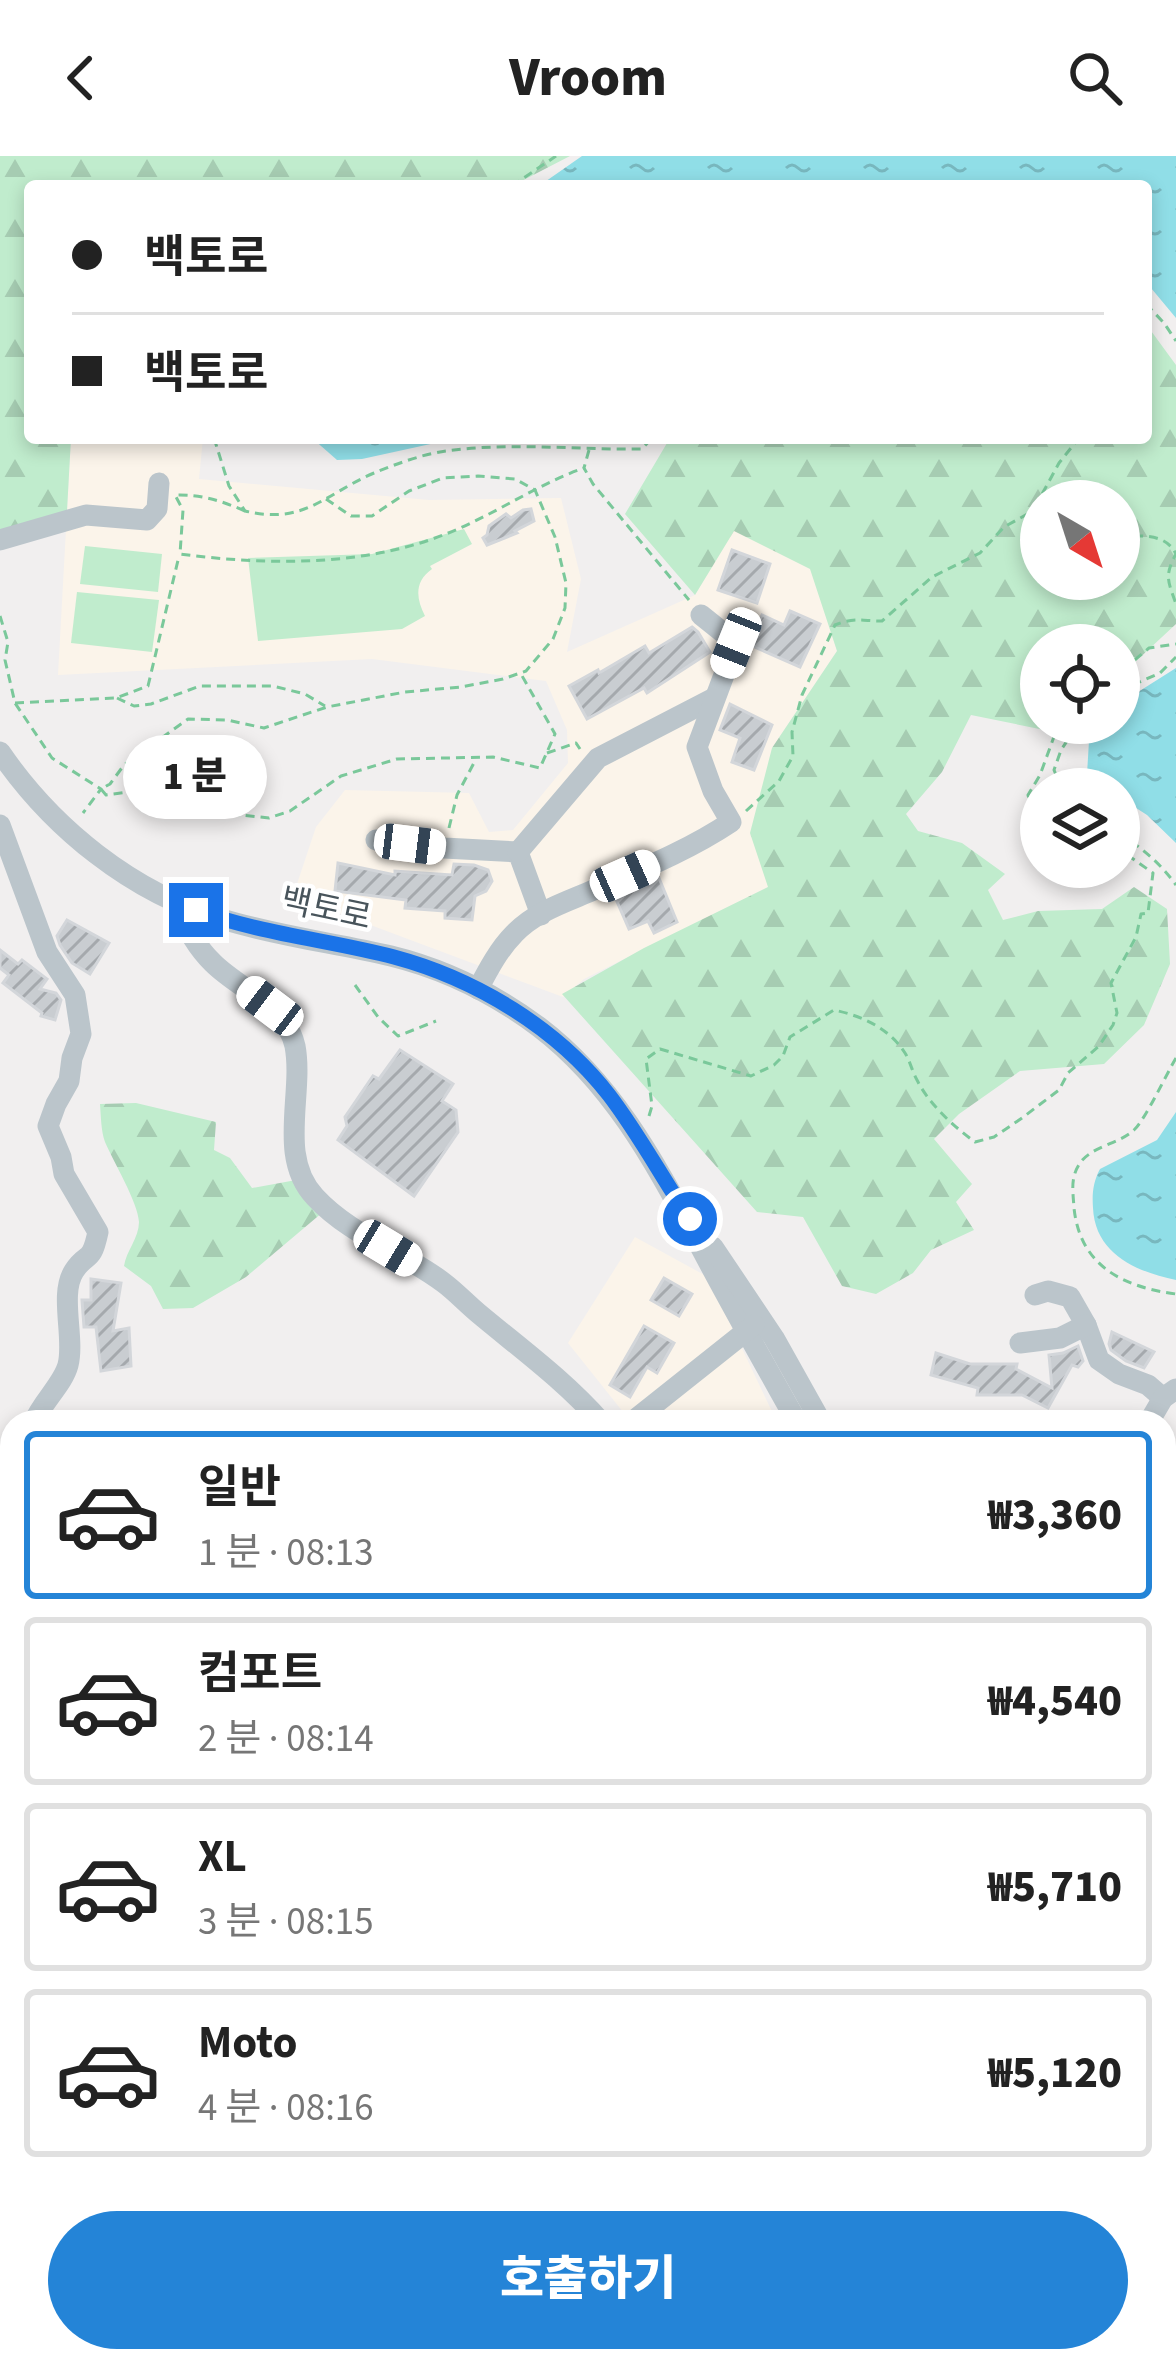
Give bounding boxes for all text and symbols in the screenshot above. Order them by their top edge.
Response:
text: Vroom [509,40,667,117]
icon: back [48,45,114,111]
icon: search [1062,45,1128,111]
text: 백토로 [144,226,268,290]
text: 백토로 [144,342,268,406]
north arrow [1020,480,1140,600]
map controls [1020,480,1140,888]
car [706,603,766,683]
button: locate [1020,624,1140,744]
callout: 1 분 [124,736,268,820]
text: 1 분 [163,749,227,805]
button: layers [1020,768,1140,888]
car [372,822,448,866]
car [585,845,665,907]
street label: 백토로 [277,877,375,941]
route end [169,883,223,937]
car [230,970,310,1042]
route start [663,1192,717,1246]
car [348,1214,428,1282]
text: 일반 [198,1456,281,1520]
icon: car [54,1461,162,1569]
text: ₩3,360 [988,1483,1122,1547]
text: 1 분 · 08:13 [198,1525,374,1581]
text: 컴포트 [198,1642,322,1706]
icon: car [54,1647,162,1755]
text: ₩4,540 [988,1669,1122,1733]
text: 2 분 · 08:14 [198,1711,374,1767]
text: XL [198,1825,247,1889]
icon: car [54,1833,162,1941]
text: ₩5,710 [988,1855,1122,1919]
text: 3 분 · 08:15 [198,1894,374,1950]
text: Moto [198,2011,297,2075]
icon: car [54,2019,162,2127]
text: ₩5,120 [988,2041,1122,2105]
text: 4 분 · 08:16 [198,2080,374,2136]
button: 호출하기 [48,2211,1128,2349]

